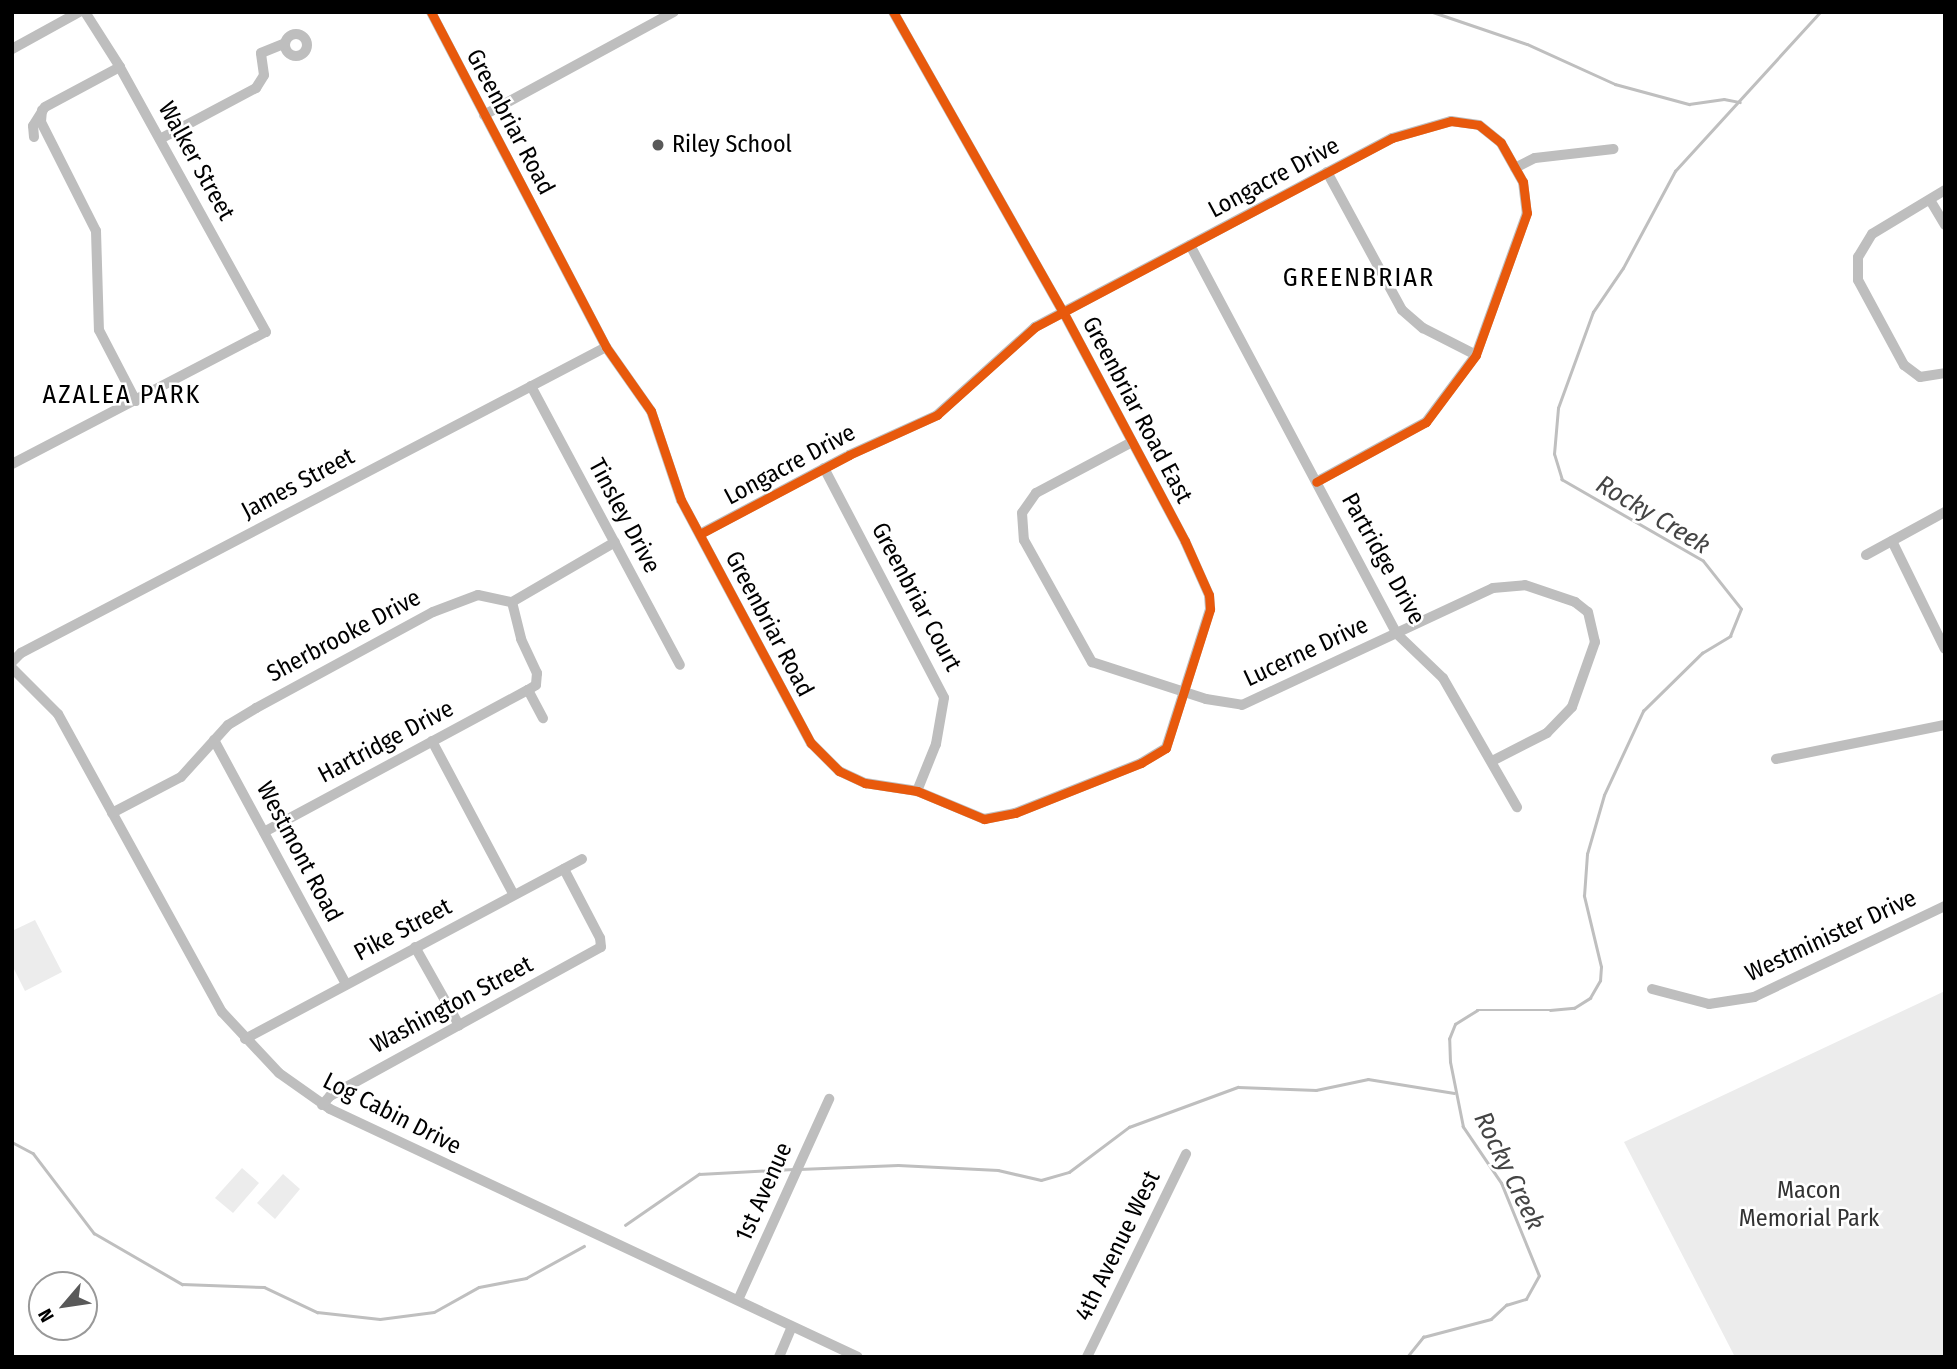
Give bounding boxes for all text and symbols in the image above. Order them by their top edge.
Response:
street label: Greenbriar Road [460,44,560,200]
street label: Walker Street [152,97,240,225]
place label: Riley School [672,131,792,159]
street label: Longacre Drive [1204,131,1344,225]
marker: Riley School [650,137,666,153]
district label: GREENBRIAR [1284,262,1434,294]
street label: Greenbriar Road East [1076,312,1198,508]
district label: AZALEA PARK [44,379,200,411]
street label: Longacre Drive [720,418,860,512]
street label: James Street [237,442,359,526]
street label: Tinsley Drive [582,454,666,578]
water label: Rocky Creek [1590,469,1716,561]
street label: Partridge Drive [1335,488,1431,630]
street label: Greenbriar Court [865,518,967,676]
street label: Greenbriar Road [719,546,819,702]
street label: Sherbrooke Drive [262,583,426,689]
street label: Lucerne Drive [1239,611,1373,693]
street label: Hartridge Drive [313,694,459,790]
street label: Westmont Road [250,777,348,927]
street label: Westminister Drive [1741,884,1921,988]
street label: Pike Street [349,892,457,968]
street label: Washington Street [366,950,538,1060]
street label: Log Cabin Drive [318,1067,466,1161]
water label: Rocky Creek [1467,1107,1551,1235]
street label: 1st Avenue [729,1138,799,1246]
street label: 4th Avenue West [1069,1166,1167,1326]
park label: Macon Memorial Park [1739,1177,1879,1233]
north arrow [28,1271,98,1341]
text: N [33,1305,59,1326]

